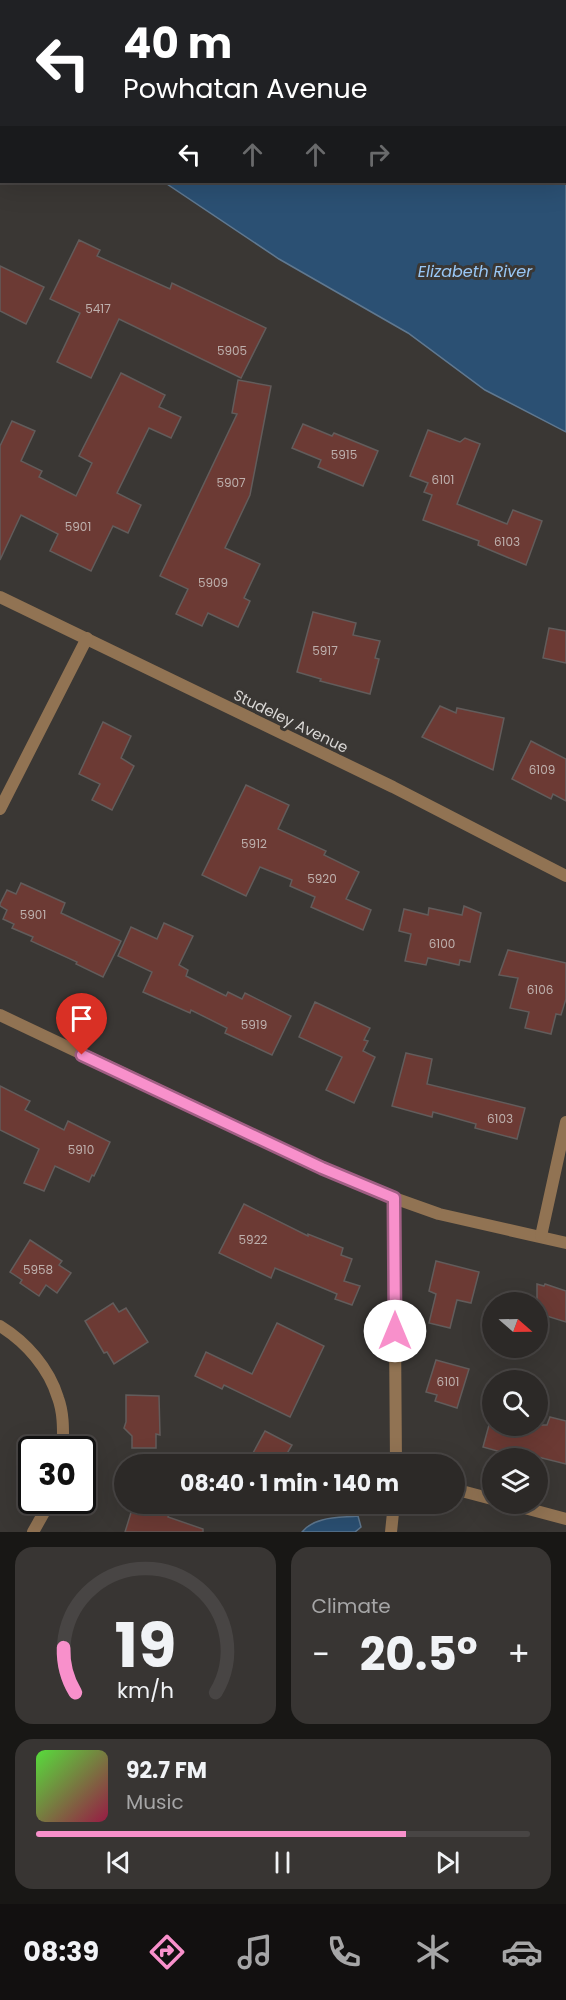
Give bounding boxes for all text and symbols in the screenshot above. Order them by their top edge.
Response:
text: 40 m [123,14,232,73]
icon: left [24,24,102,102]
text: Powhatan Avenue [123,70,368,107]
icon: left [173,138,206,171]
icon: ahead [236,138,269,171]
icon: ahead [299,138,332,171]
icon: right [362,138,395,171]
water label: Elizabeth River [418,260,533,283]
house number: 5417 [85,300,111,317]
house number: 5905 [217,342,247,359]
house number: 5915 [331,446,357,463]
house number: 6101 [432,471,454,488]
house number: 5907 [216,474,246,491]
house number: 5901 [65,518,91,535]
house number: 6103 [494,533,520,550]
house number: 5909 [198,574,228,591]
house number: 5917 [312,642,338,659]
street label: Studeley Avenue [230,684,352,758]
house number: 6109 [529,761,555,778]
house number: 5912 [241,835,267,852]
house number: 5920 [307,870,337,887]
house number: 5901 [20,906,46,923]
house number: 6100 [429,935,455,952]
house number: 6106 [527,981,553,998]
pin [56,993,107,1055]
icon: arrive [65,1002,98,1035]
house number: 5919 [241,1016,267,1033]
house number: 6103 [487,1110,513,1127]
house number: 5910 [68,1141,94,1158]
house number: 5922 [239,1231,268,1248]
house number: 5958 [23,1261,53,1278]
north arrow [482,1292,548,1358]
map controls [482,1292,548,1514]
position arrow [363,1299,427,1363]
button: search [482,1370,548,1436]
house number: 6101 [437,1373,459,1390]
speed limit sign: 30 [18,1436,96,1514]
button: layers [482,1448,548,1514]
text: 08:40 · 1 min · 140 m [180,1468,399,1499]
text: Climate [312,1592,391,1620]
text: 19 [114,1601,176,1689]
text: 20.5° [360,1623,477,1686]
text: − [312,1631,330,1678]
text: + [507,1631,530,1678]
text: km/h [117,1675,174,1706]
text: 92.7 FM [126,1755,207,1786]
text: Music [126,1788,184,1816]
icon: previous [102,1846,135,1879]
icon: pause [266,1846,299,1879]
icon: next [431,1846,464,1879]
icon: directions [146,1931,188,1973]
icon: music [234,1931,276,1973]
icon: phone [323,1931,365,1973]
icon: climate [412,1931,454,1973]
icon: car [501,1931,543,1973]
text: 08:39 [23,1933,99,1970]

